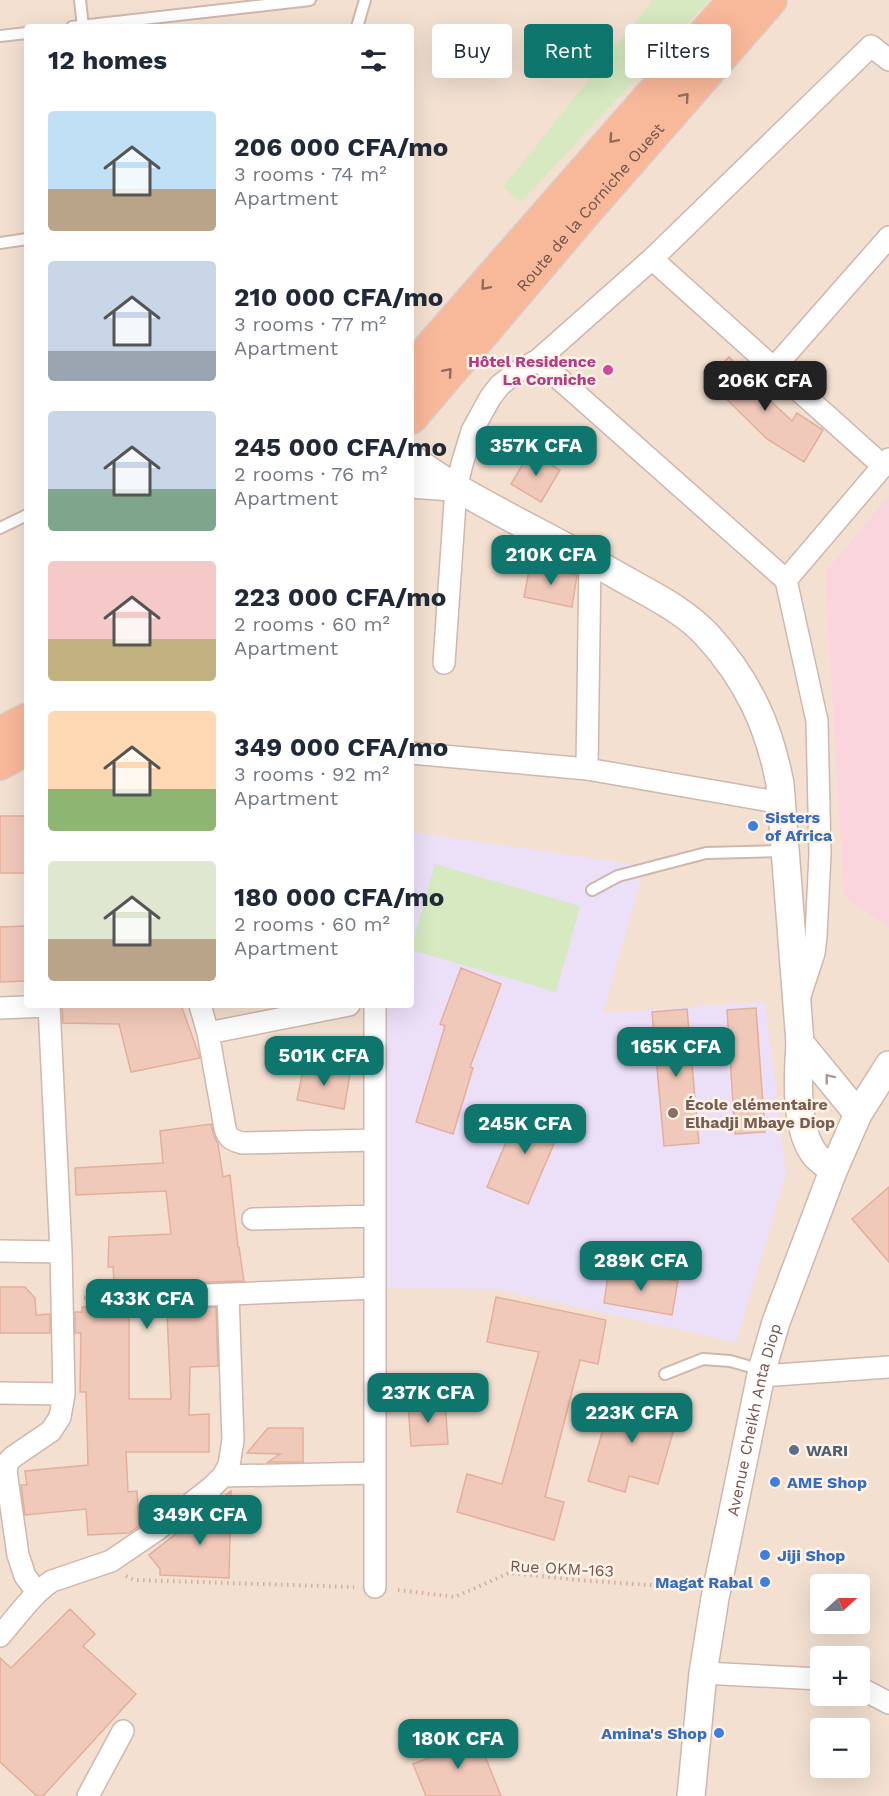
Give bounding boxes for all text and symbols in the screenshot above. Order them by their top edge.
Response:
chip: Buy [432,24,512,78]
chip: Rent [524,24,613,78]
chip: Filters [625,24,731,78]
icon: filters [357,44,390,77]
text: 12 homes [48,45,167,75]
one-way arrow [678,93,689,104]
street label: Route de la Corniche Ouest [513,119,668,295]
text: 206 000 CFA/mo [234,132,448,162]
one-way arrow [609,132,620,143]
icon: home [96,135,168,207]
text: 3 rooms · 74 m² [234,162,387,186]
text: Apartment [234,186,338,210]
one-way arrow [481,279,492,290]
text: 210 000 CFA/mo [234,282,443,312]
icon: home [96,285,168,357]
text: 3 rooms · 77 m² [234,312,386,336]
text: Apartment [234,336,338,360]
place label: Hôtel Residence La Corniche [468,352,596,389]
pin: 206K CFA [703,361,827,412]
marker: Hôtel Residence La Corniche [601,363,615,377]
one-way arrow [441,368,452,379]
text: 206K CFA [718,368,812,392]
pin: 357K CFA [474,426,598,477]
text: 245 000 CFA/mo [234,432,447,462]
text: 357K CFA [490,433,582,457]
icon: home [96,435,168,507]
text: 2 rooms · 76 m² [234,462,387,486]
text: Apartment [234,486,338,510]
pin: 210K CFA [489,535,613,586]
text: 210K CFA [505,542,597,566]
text: 223 000 CFA/mo [234,582,446,612]
icon: home [96,585,168,657]
text: 2 rooms · 60 m² [234,612,390,636]
text: Apartment [234,636,338,660]
text: 349 000 CFA/mo [234,732,448,762]
icon: home [96,735,168,807]
text: 3 rooms · 92 m² [234,762,389,786]
text: Apartment [234,786,338,810]
place label: Sisters of Africa [765,808,833,845]
marker: Sisters of Africa [746,819,760,833]
text: 180 000 CFA/mo [234,882,444,912]
icon: home [96,885,168,957]
text: 2 rooms · 60 m² [234,912,390,936]
text: Apartment [234,936,338,960]
pin: 165K CFA [614,1027,738,1078]
text: 165K CFA [631,1034,721,1058]
pin: 501K CFA [262,1036,386,1087]
text: 501K CFA [279,1043,369,1067]
one-way arrow [826,1073,837,1084]
place label: École elémentaire Elhadji Mbaye Diop [685,1095,835,1132]
pin: 245K CFA [463,1104,587,1155]
marker: École elémentaire Elhadji Mbaye Diop [666,1106,680,1120]
text: 245K CFA [478,1111,572,1135]
pin: 289K CFA [579,1241,703,1292]
text: 289K CFA [594,1248,688,1272]
pin: 433K CFA [85,1279,209,1330]
text: 433K CFA [100,1286,194,1310]
street label: Avenue Cheikh Anta Diop [723,1321,785,1518]
pin: 237K CFA [366,1373,490,1424]
text: 237K CFA [382,1380,474,1404]
pin: 223K CFA [570,1393,694,1444]
text: 223K CFA [585,1400,679,1424]
place label: WARI [806,1441,848,1460]
marker: WARI [787,1443,801,1457]
place label: AME Shop [787,1473,867,1492]
marker: AME Shop [768,1475,782,1489]
pin: 349K CFA [138,1495,262,1546]
text: 349K CFA [153,1502,247,1526]
place label: Jiji Shop [777,1546,845,1565]
marker: Jiji Shop [758,1548,772,1562]
street label: Rue OKM-163 [510,1556,614,1581]
place label: Magat Rabal [655,1573,754,1592]
north arrow [810,1574,870,1634]
map controls [810,1574,870,1778]
marker: Magat Rabal [758,1575,772,1589]
button: + [810,1646,870,1706]
button: − [810,1718,870,1778]
pin: 180K CFA [396,1719,520,1770]
place label: Amina's Shop [601,1724,707,1743]
text: 180K CFA [412,1726,504,1750]
marker: Amina's Shop [712,1726,726,1740]

